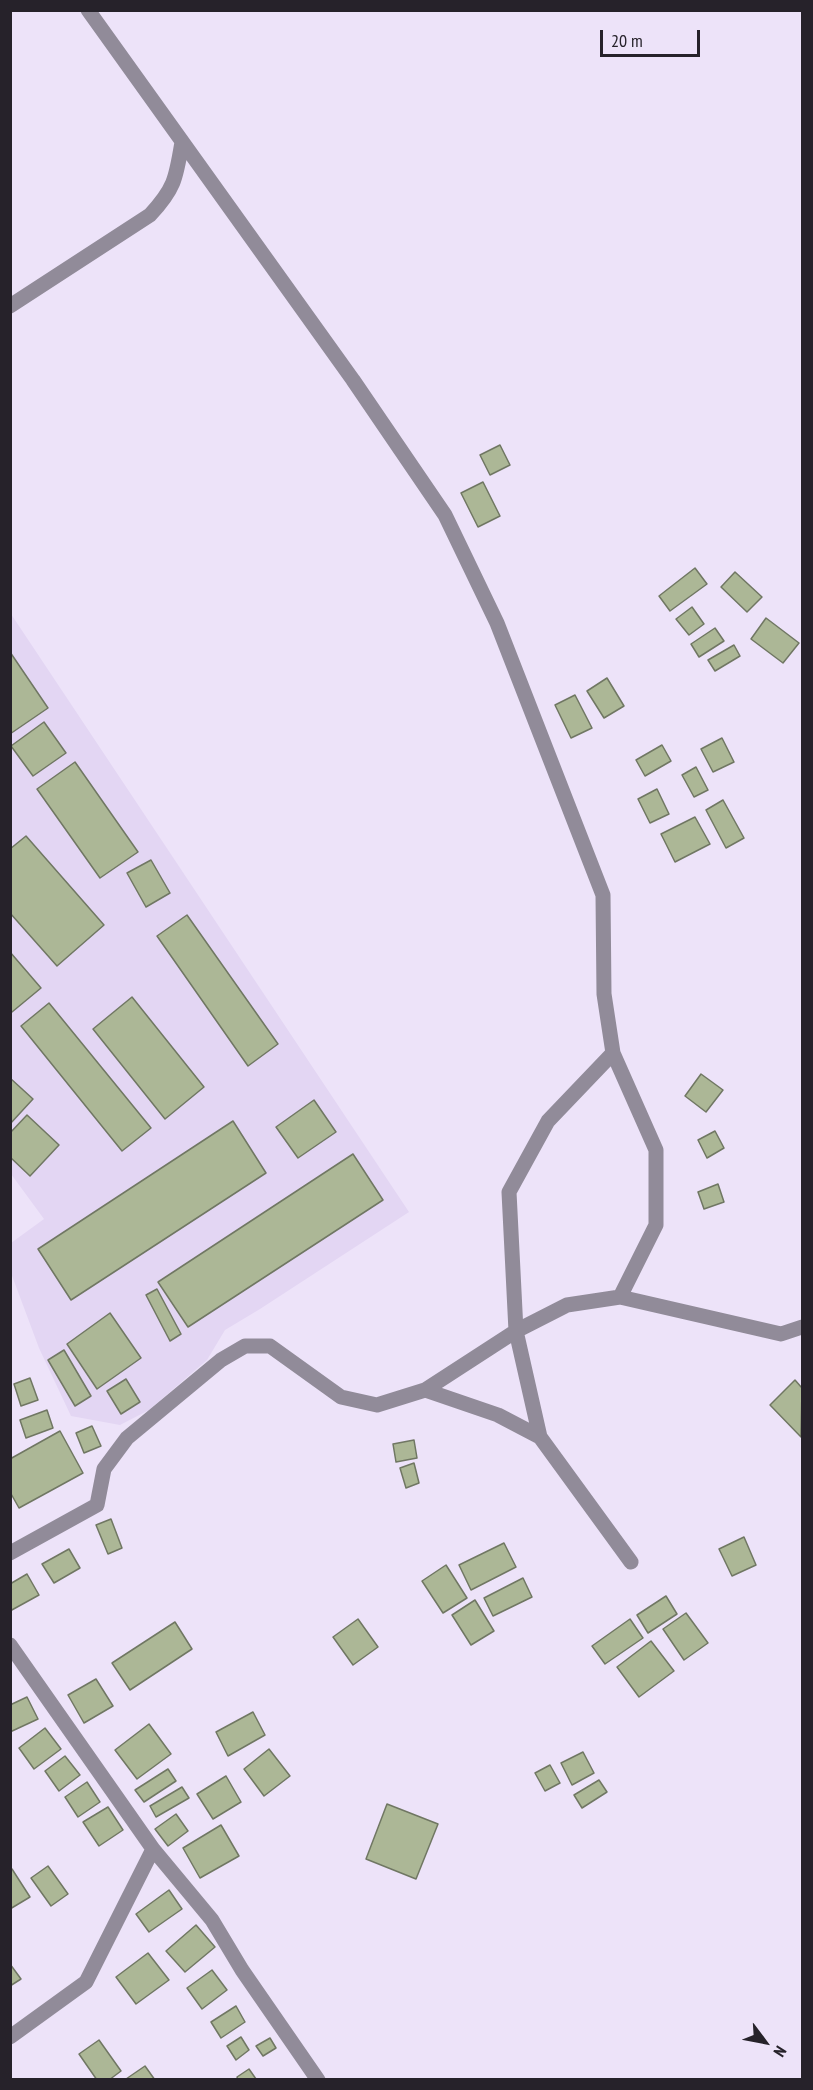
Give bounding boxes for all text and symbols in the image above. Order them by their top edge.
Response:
scale bar [603,18,704,56]
text: 20 m [611,29,643,52]
north arrow [735,2012,795,2072]
text: N [769,2043,791,2060]

